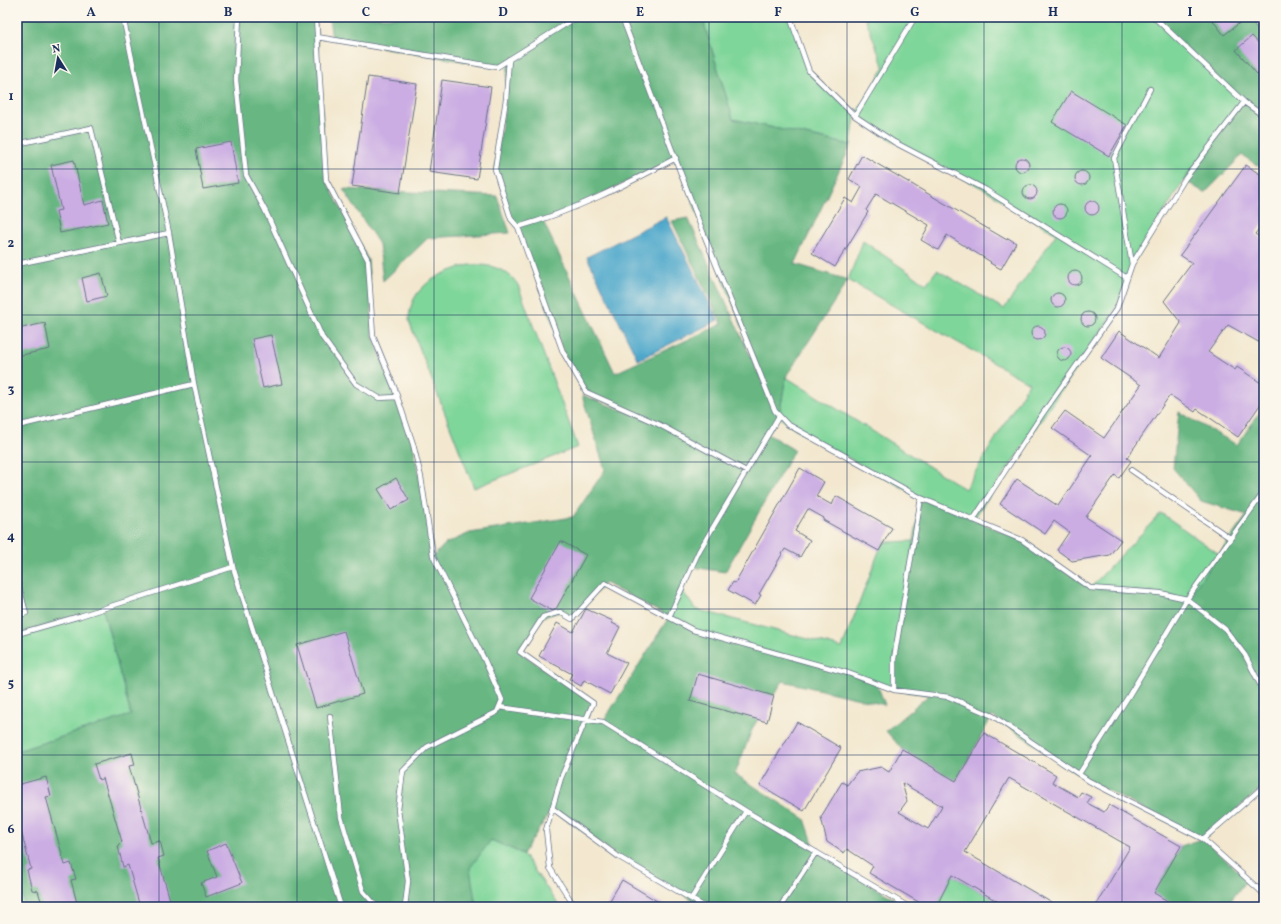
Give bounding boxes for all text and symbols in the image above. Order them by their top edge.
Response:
text: A [86,4,96,22]
text: B [224,4,233,22]
text: C [362,4,370,22]
text: D [498,4,508,22]
text: E [636,4,644,22]
text: F [774,4,782,22]
text: G [910,4,920,22]
text: H [1048,4,1058,22]
text: I [1188,4,1193,22]
north arrow [38,38,78,78]
text: N [51,42,62,58]
text: 1 [8,88,14,106]
text: 2 [8,235,15,253]
text: 3 [8,381,15,399]
text: 4 [7,528,15,546]
text: 5 [8,675,14,693]
text: 6 [7,821,15,839]

